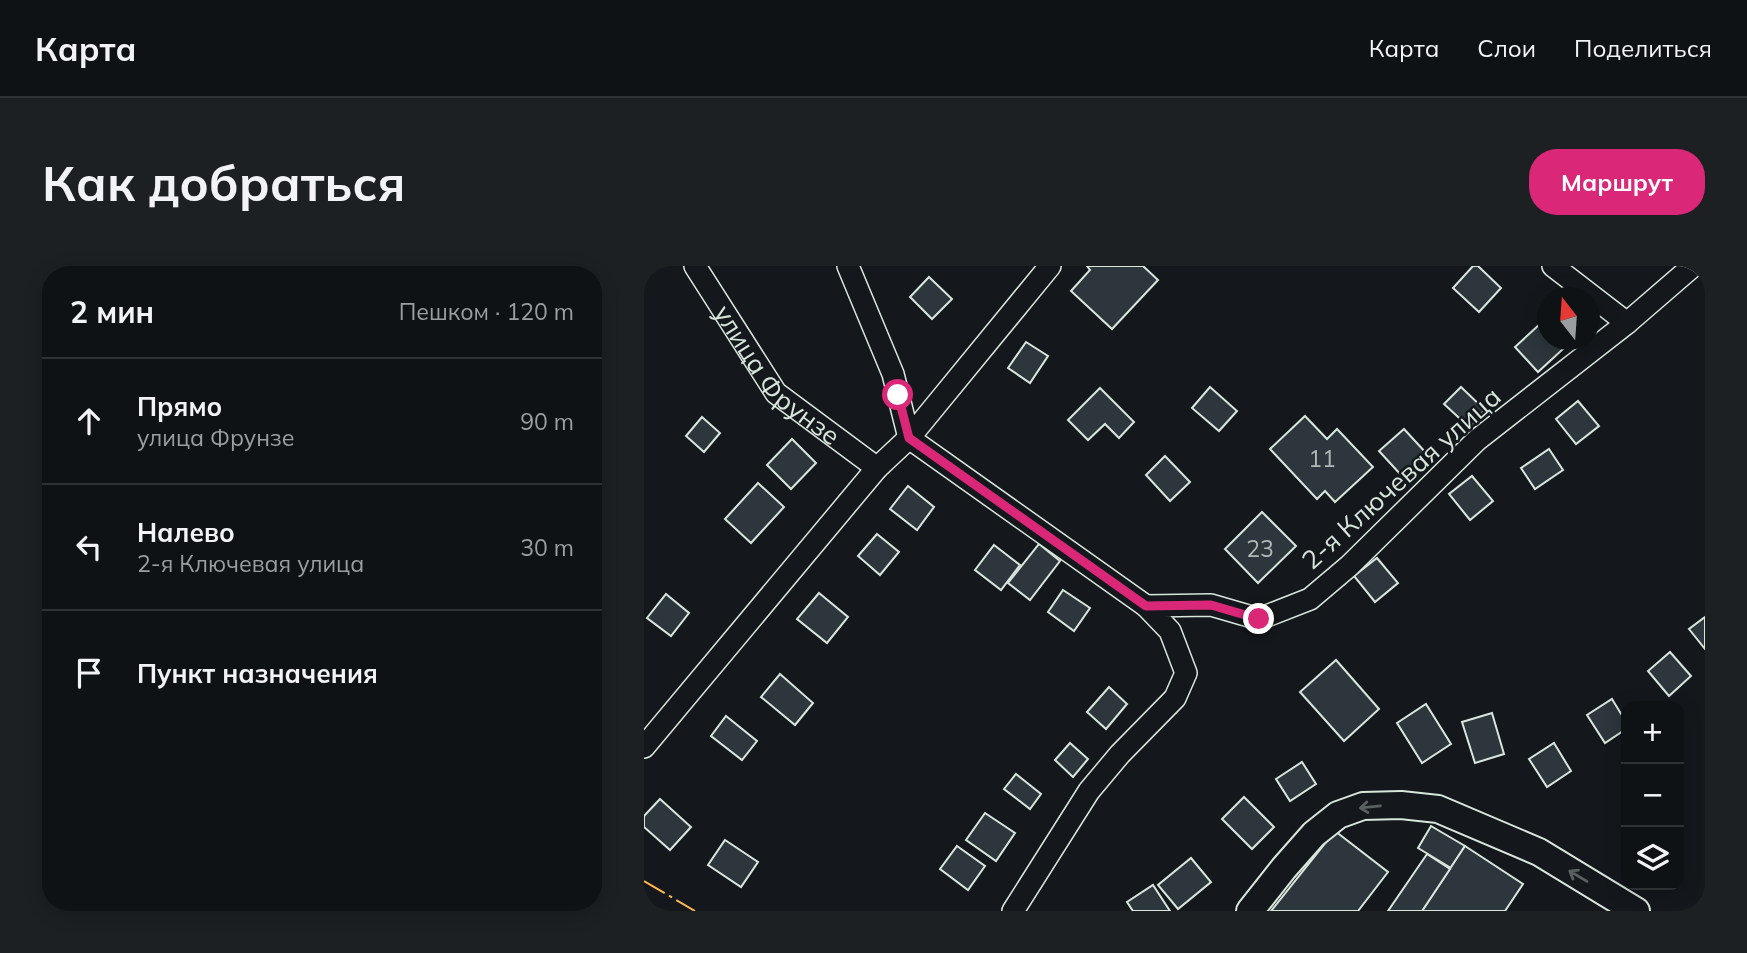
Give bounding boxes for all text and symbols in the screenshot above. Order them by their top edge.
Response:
text: Карта [35,28,137,69]
text: Карта [1369,33,1439,63]
text: Слои [1477,33,1536,63]
text: Поделиться [1574,33,1712,63]
button: Маршрут [1529,149,1705,215]
text: Как добраться [42,152,405,213]
north arrow [1537,287,1600,350]
text: 2 мин [70,293,154,331]
text: Пешком · 120 m [399,297,574,326]
street label: улица Фрунзе [707,298,847,452]
route start [882,379,913,410]
street label: 2-я Ключевая улица [1295,380,1507,576]
text: Прямо [137,390,222,423]
icon: ahead [70,402,108,440]
text: 90 m [520,407,574,436]
text: улица Фрунзе [137,423,295,452]
house number: 11 [1308,444,1336,473]
text: Налево [137,516,235,549]
icon: left [70,528,108,566]
text: 30 m [520,533,574,562]
house number: 23 [1246,534,1274,563]
text: 2-я Ключевая улица [137,549,364,578]
route end [1243,603,1274,634]
icon: arrive [70,654,108,692]
text: Пункт назначения [137,657,378,690]
map controls [1621,701,1684,890]
button: + [1621,701,1684,764]
button: − [1621,764,1684,827]
one-way arrow [1359,800,1382,813]
button: layers [1621,827,1684,890]
one-way arrow [1568,868,1588,882]

